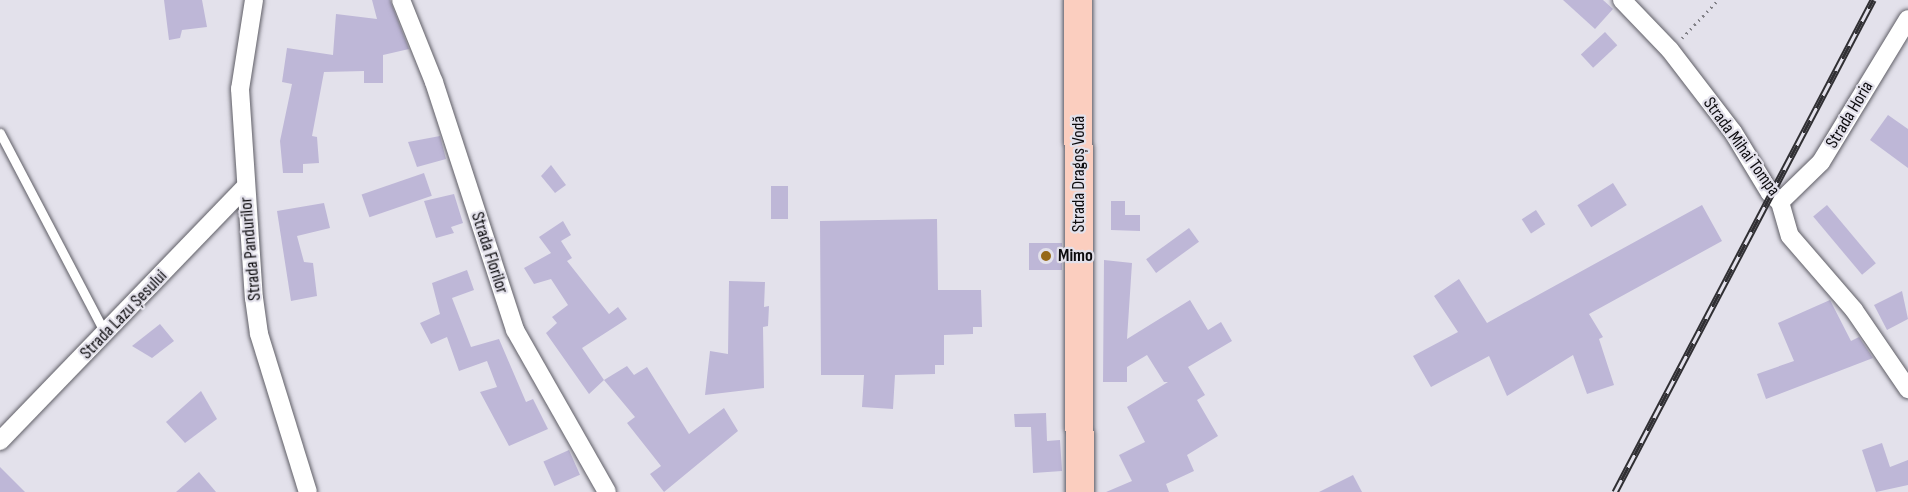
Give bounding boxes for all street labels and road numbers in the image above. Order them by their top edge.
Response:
street label: Strada Horia [1822,78,1878,152]
street label: Strada Mihai Tompa [1698,93,1784,201]
street label: Strada Dragoș Vodă [1068,116,1090,232]
street label: Strada Pandurilor [236,196,266,302]
street label: Strada Florilor [466,210,512,296]
street label: Strada Lazu Șesului [76,266,172,364]

